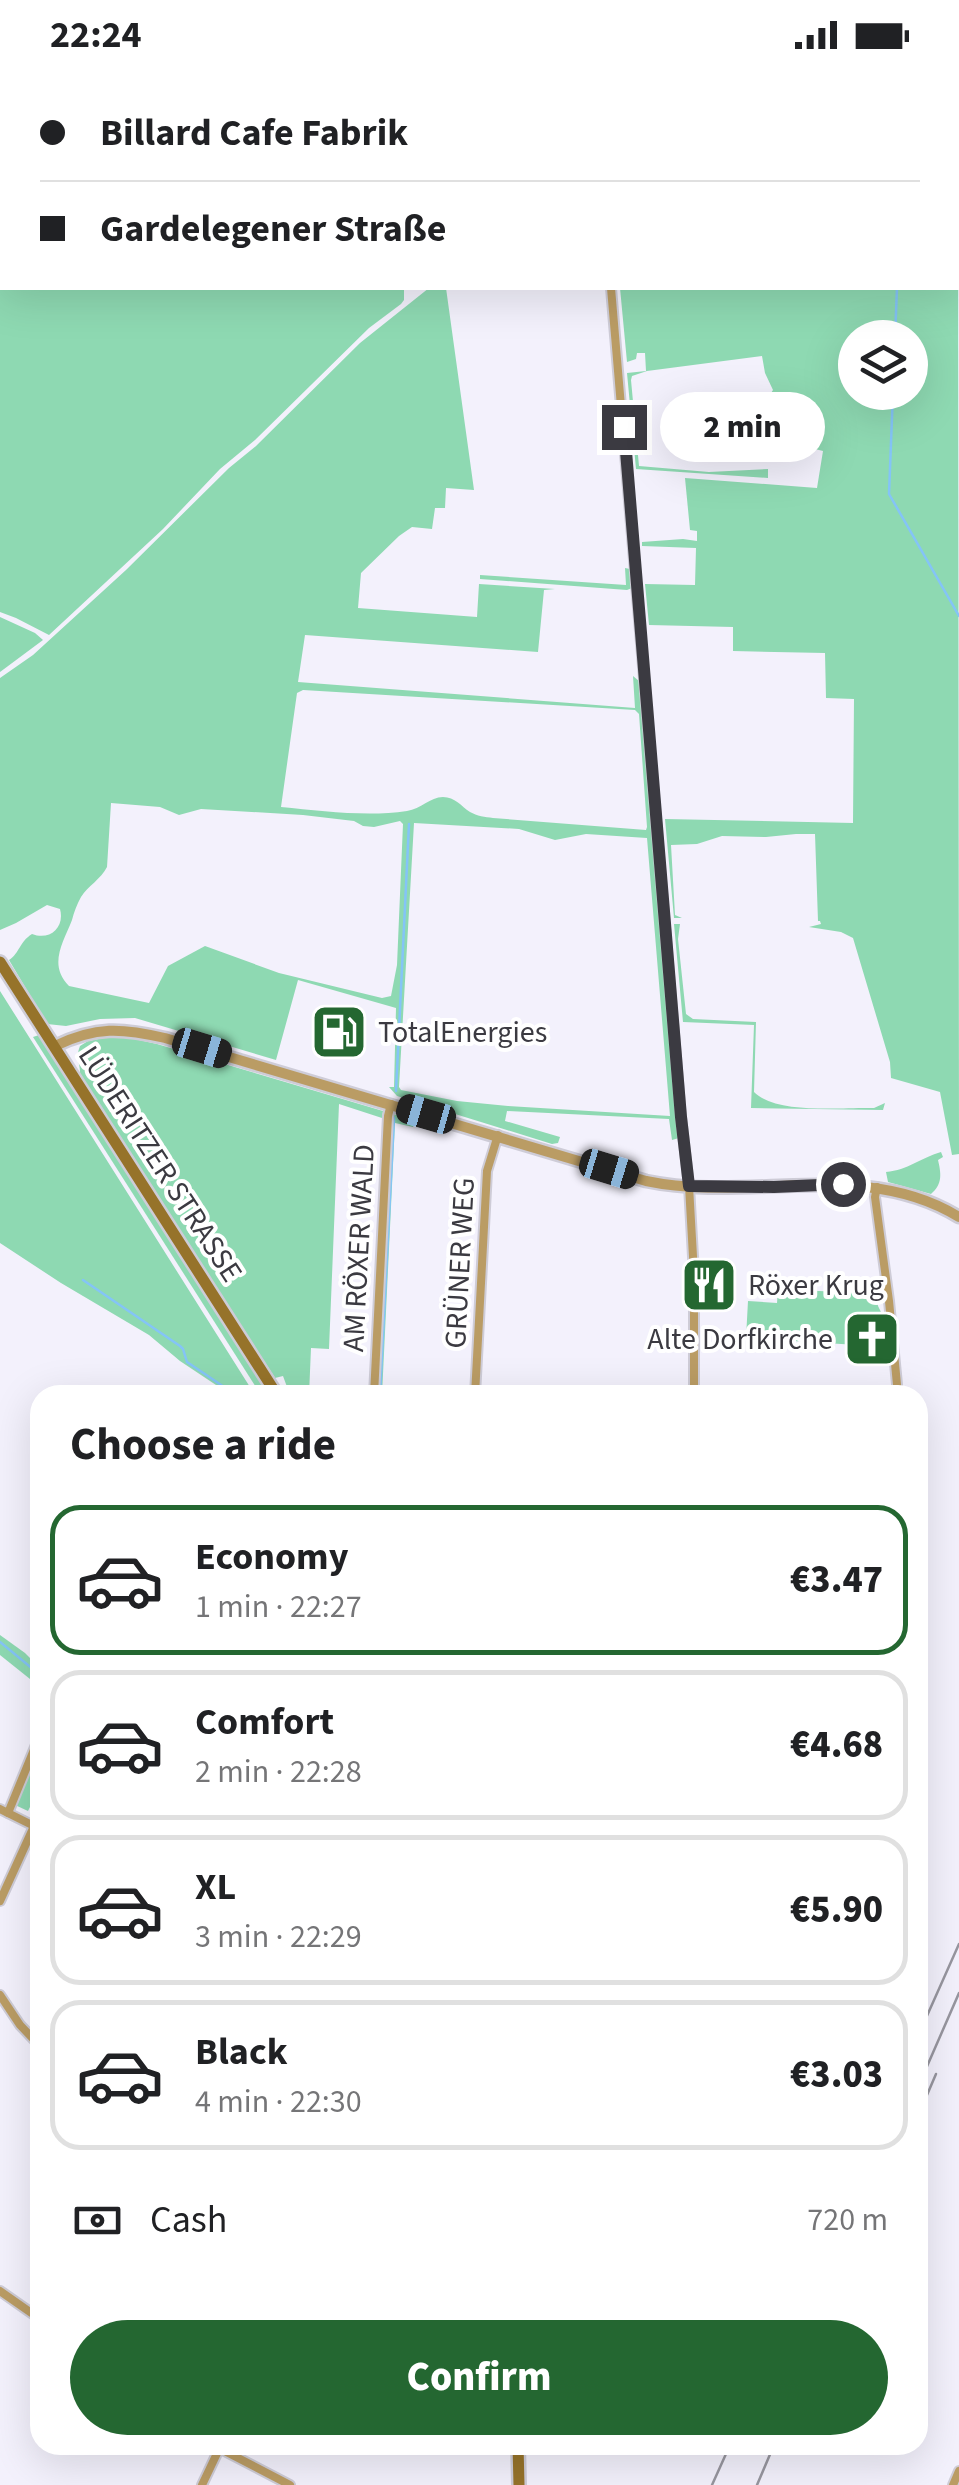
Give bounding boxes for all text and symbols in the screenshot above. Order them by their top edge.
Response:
text: 22:24 [50,8,142,62]
text: Billard Cafe Fabrik [100,106,408,160]
text: Gardelegener Straße [100,202,446,256]
map controls [838,320,928,410]
button: layers [838,320,928,410]
callout: 2 min [659,392,824,462]
text: 2 min [703,404,782,450]
route end [602,405,647,450]
fuel station icon: TotalEnergies [309,1002,369,1062]
place label: TotalEnergies [378,1011,547,1054]
car [169,1025,235,1071]
street label: LÜDERITZER STRASSE [67,1037,253,1291]
car [393,1091,459,1137]
street label: AM RÖXER WALD [332,1143,386,1353]
car [576,1146,642,1192]
route start [821,1162,866,1207]
street label: GRÜNER WEG [434,1176,486,1350]
restaurant icon: Röxer Krug [679,1255,739,1315]
place label: Röxer Krug [748,1264,884,1307]
church icon: Alte Dorfkirche [842,1309,902,1369]
place label: Alte Dorfkirche [647,1318,833,1361]
text: Choose a ride [70,1413,336,1477]
text: Economy [195,1530,348,1584]
icon: car [75,1535,165,1625]
text: €3.47 [790,1553,883,1607]
text: 1 min · 22:27 [195,1584,362,1630]
text: Comfort [195,1695,334,1749]
icon: car [75,1700,165,1790]
text: €4.68 [790,1718,883,1772]
text: 2 min · 22:28 [195,1749,362,1795]
text: XL [195,1860,236,1914]
icon: car [75,1865,165,1955]
text: €5.90 [790,1883,883,1937]
text: 3 min · 22:29 [195,1914,362,1960]
text: Black [195,2025,288,2079]
icon: car [75,2030,165,2120]
text: €3.03 [790,2048,883,2102]
text: 4 min · 22:30 [195,2079,362,2125]
icon: cash [70,2193,125,2248]
text: Cash [150,2193,227,2247]
text: 720 m [807,2197,888,2243]
button: Confirm [70,2320,888,2435]

